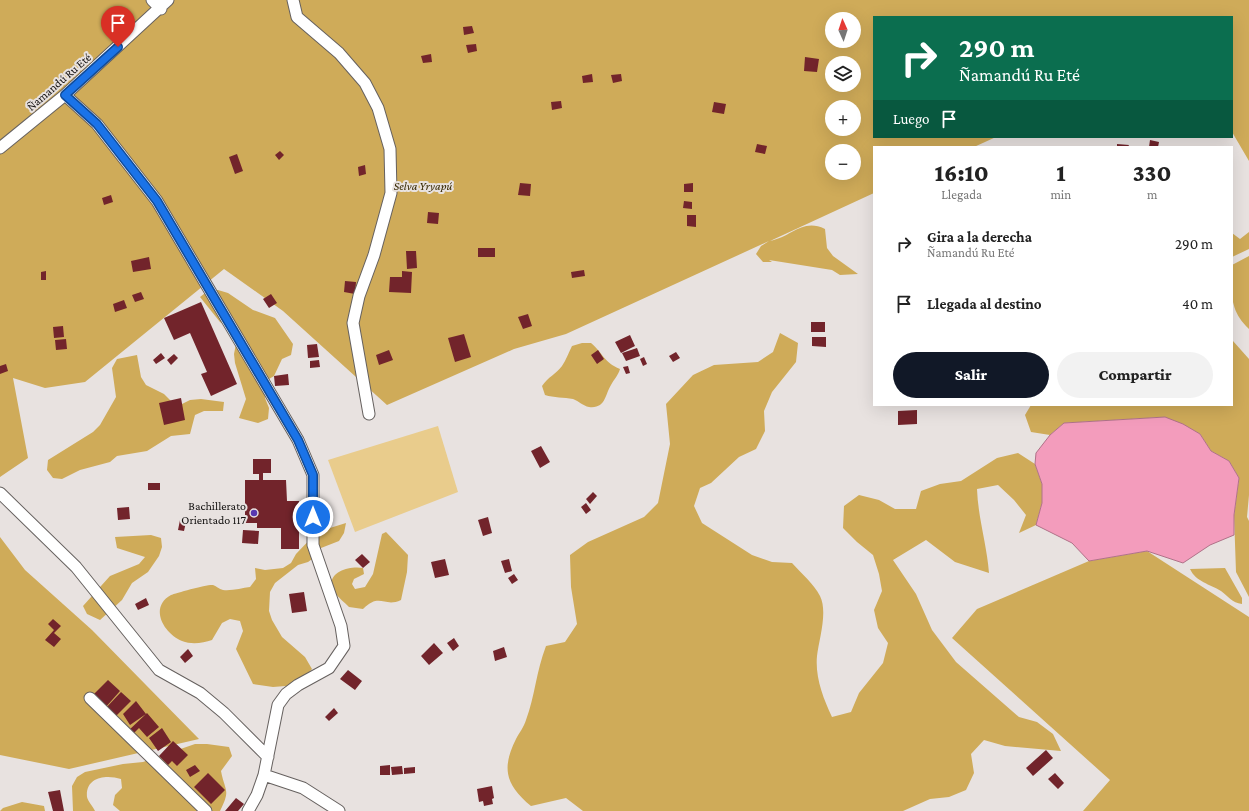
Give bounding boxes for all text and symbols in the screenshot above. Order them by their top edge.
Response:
pin [101,6,135,47]
icon: arrive [107,12,129,34]
north arrow [825,12,861,48]
map controls [825,12,861,180]
icon: right [893,32,945,84]
text: 290 m [959,32,1035,63]
street label: Ñamandú Ru Eté [24,50,94,114]
button: layers [825,56,861,92]
text: Ñamandú Ru Eté [959,65,1080,85]
button: + [825,100,861,136]
icon: arrive [938,108,960,130]
text: Luego [893,111,930,127]
button: − [825,144,861,180]
text: 16:10 [935,159,989,186]
text: 1 [1056,159,1066,186]
text: 330 [1133,159,1171,186]
park label: Selva Yryapú [394,179,452,193]
text: Llegada [941,187,982,202]
text: min [1050,187,1071,202]
text: m [1147,187,1157,202]
text: Gira a la derecha [927,229,1032,245]
icon: right [893,233,915,255]
text: 290 m [1175,236,1213,252]
text: Ñamandú Ru Eté [927,245,1014,260]
icon: arrive [893,293,915,315]
text: Llegada al destino [927,296,1042,312]
text: 40 m [1182,296,1213,312]
button: Salir [893,352,1049,398]
button: Compartir [1057,352,1213,398]
position arrow [292,496,334,538]
place label: Bachillerato Orientado 117 [181,499,246,527]
marker: Bachillerato Orientado 117 [249,508,259,518]

